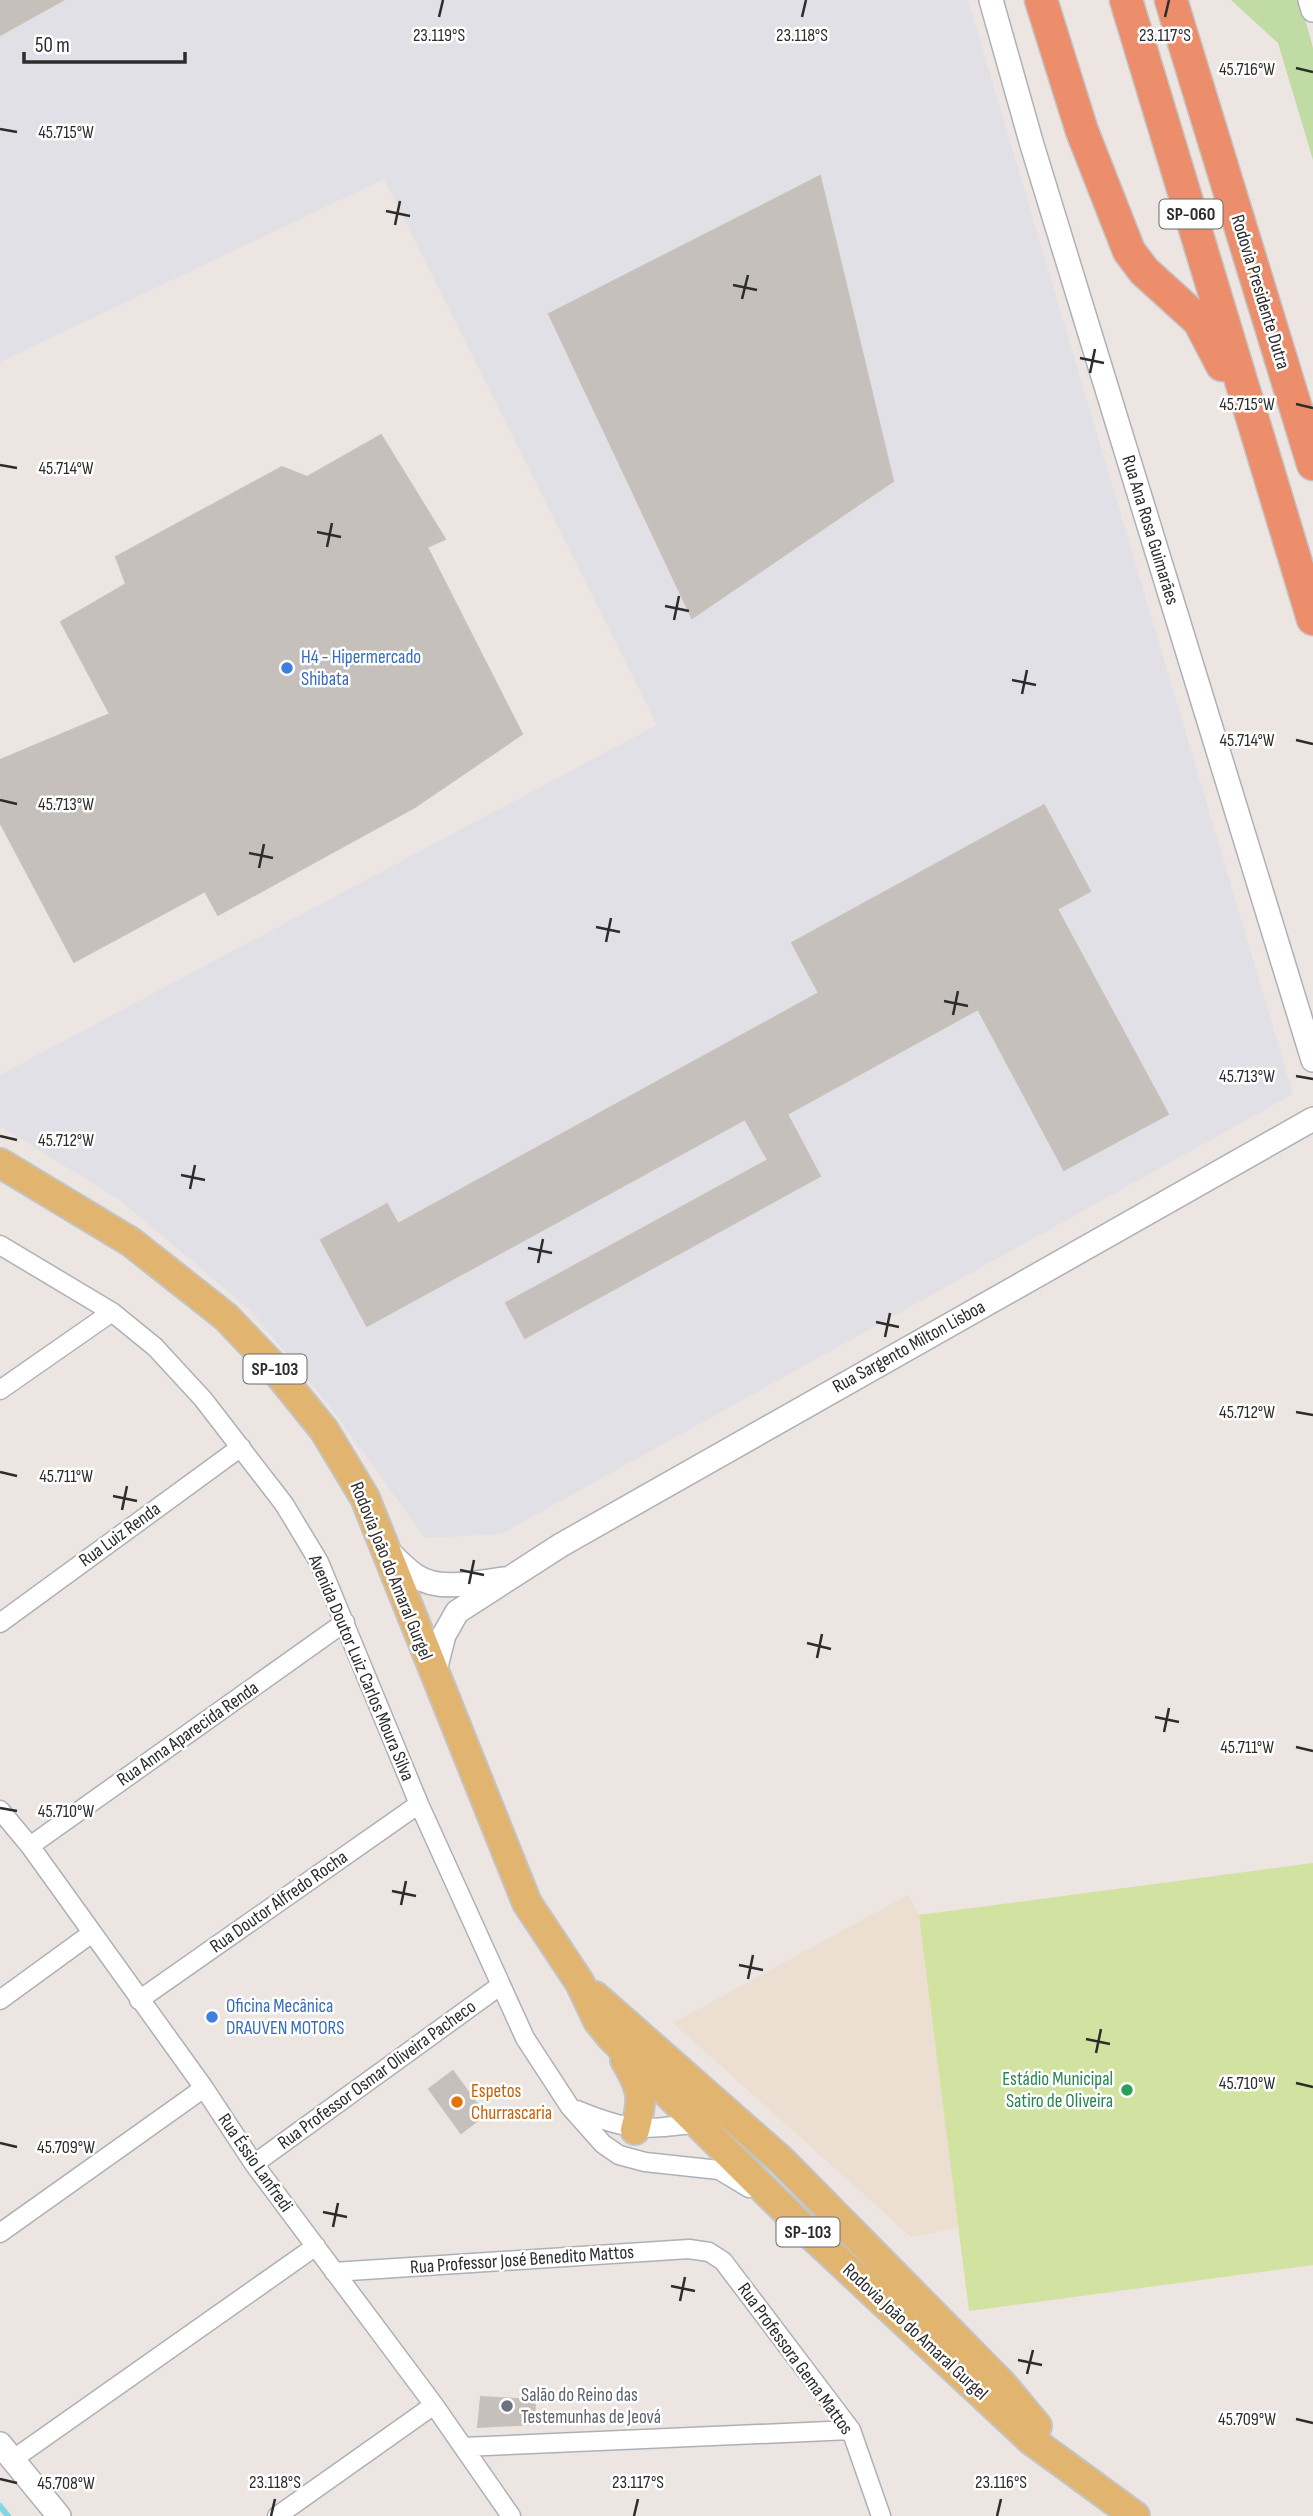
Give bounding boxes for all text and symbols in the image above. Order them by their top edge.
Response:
scale bar [24,21,186,65]
text: 23.119°S [413,25,465,46]
text: 23.118°S [776,25,828,46]
text: 23.117°S [1139,25,1191,46]
text: 50 m [35,33,70,58]
text: 45.716°W [1219,59,1275,80]
text: 45.715°W [38,122,94,143]
road number: SP-060 [1160,200,1222,229]
street label: Rodovia Presidente Dutra [1226,212,1294,372]
text: 45.715°W [1219,394,1275,415]
street label: Rua Ana Rosa Guimarães [1116,453,1184,608]
text: 45.714°W [38,458,94,479]
place label: H4 - Hipermercado Shibata [301,646,421,691]
marker: H4 - Hipermercado Shibata [279,660,295,676]
text: 45.714°W [1219,730,1275,751]
text: 45.713°W [38,794,94,815]
text: 45.713°W [1219,1066,1275,1087]
text: 45.712°W [38,1130,94,1151]
street label: Rua Sargento Milton Lisboa [829,1296,989,1398]
road number: SP-103 [244,1354,306,1384]
text: 45.712°W [1219,1402,1275,1423]
text: 45.711°W [39,1466,93,1487]
street label: Rodovia João do Amaral Gurgel [345,1479,437,1663]
street label: Rua Luiz Renda [75,1498,165,1572]
street label: Avenida Doutor Luiz Carlos Moura Silva [302,1551,419,1784]
street label: Rua Anna Aparecida Renda [113,1677,263,1791]
text: 45.711°W [1220,1737,1274,1758]
text: 45.710°W [38,1801,94,1822]
street label: Rua Doutor Alfredo Rocha [206,1846,352,1958]
place label: Oficina Mecânica DRAUVEN MOTORS [226,1995,344,2040]
street label: Rua Professor Osmar Oliveira Pacheco [273,1995,481,2155]
marker: Oficina Mecânica DRAUVEN MOTORS [204,2009,220,2025]
place label: Estádio Municipal Satiro de Oliveira [1002,2068,1113,2113]
text: 45.710°W [1219,2073,1275,2094]
place label: Espetos Churrascaria [471,2080,552,2125]
marker: Estádio Municipal Satiro de Oliveira [1119,2082,1135,2098]
marker: Espetos Churrascaria [449,2094,465,2110]
street label: Rua Éssio Lanfredi [213,2109,297,2217]
text: 45.709°W [37,2137,95,2158]
road number: SP-103 [776,2218,840,2246]
street label: Rua Professor José Benedito Mattos [409,2241,635,2279]
street label: Rodovia João do Amaral Gurgel [838,2259,992,2405]
street label: Rua Professora Gema Mattos [732,2279,858,2440]
place label: Salão do Reino das Testemunhas de Jeová [521,2384,661,2429]
marker: Salão do Reino das Testemunhas de Jeová [499,2398,515,2414]
text: 45.709°W [1218,2409,1276,2430]
text: 23.118°S [249,2472,301,2493]
text: 23.117°S [612,2472,664,2493]
text: 23.116°S [975,2472,1027,2493]
text: 45.708°W [37,2473,95,2494]

